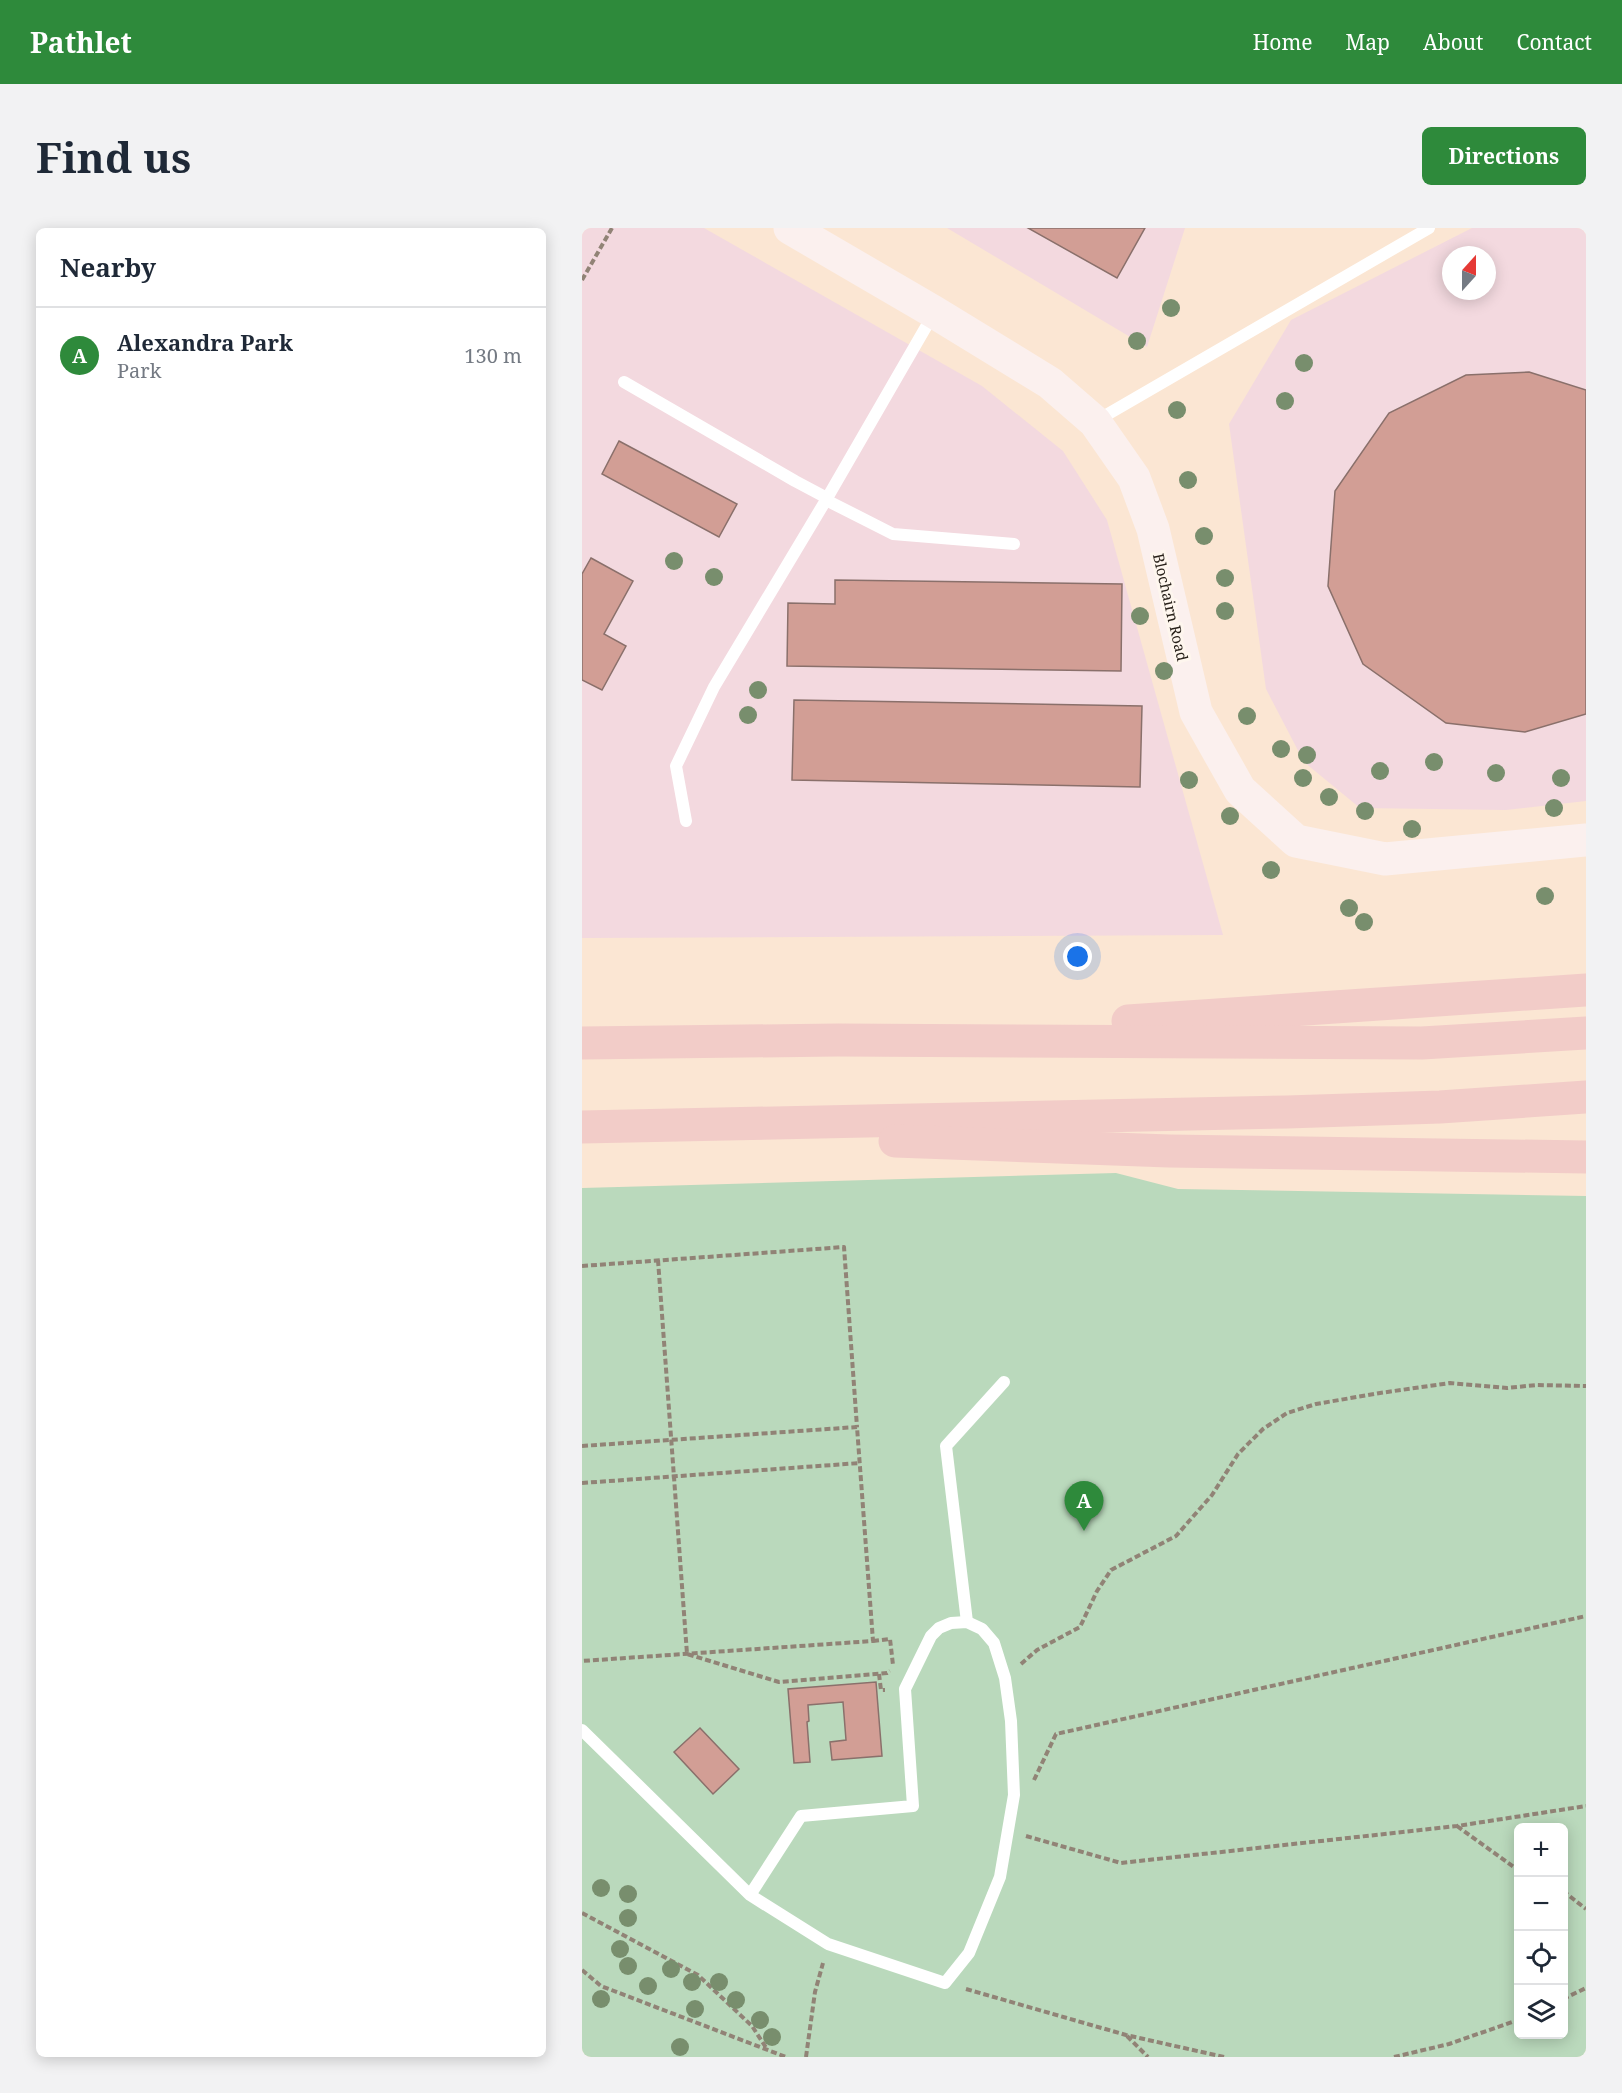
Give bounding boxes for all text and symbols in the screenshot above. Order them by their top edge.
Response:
text: Pathlet [30,23,132,61]
text: Home [1253,28,1313,56]
text: Map [1346,28,1390,56]
text: About [1423,28,1484,56]
text: Contact [1517,28,1592,56]
button: Directions [1422,127,1586,185]
text: Find us [36,128,191,185]
north arrow [1442,246,1496,300]
text: Nearby [60,249,156,285]
text: Alexandra Park [117,327,293,357]
text: A [72,342,87,369]
text: 130 m [464,342,522,369]
text: Park [117,357,161,384]
street label: Blochairn Road [1149,551,1193,663]
your location [1063,942,1092,971]
pin: A [1064,1482,1104,1531]
map controls [1514,1823,1568,2039]
button: + [1514,1823,1568,1877]
button: − [1514,1877,1568,1931]
button: locate [1514,1931,1568,1985]
button: layers [1514,1985,1568,2039]

